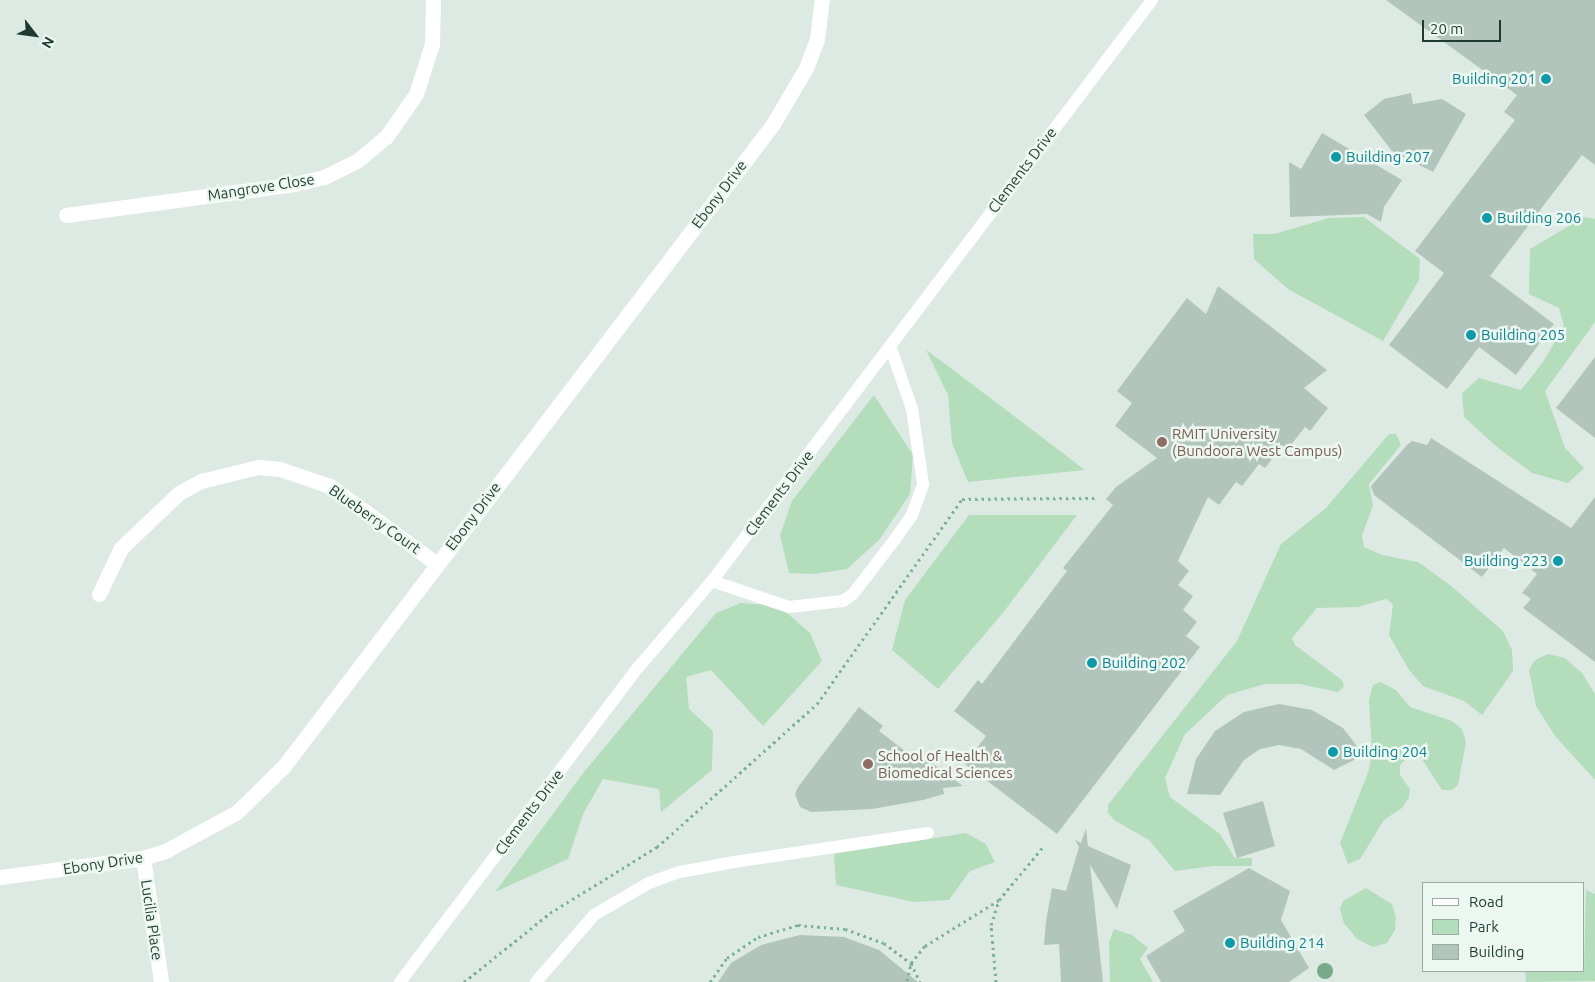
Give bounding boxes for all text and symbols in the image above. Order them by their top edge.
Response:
north arrow [10,10,60,60]
scale bar [1425,10,1504,42]
text: 20 m [1430,20,1463,37]
text: N [38,34,58,51]
place label: Building 201 [1452,70,1536,88]
marker: Building 201 [1540,73,1552,85]
street label: Clements Drive [984,124,1060,216]
place label: Building 207 [1346,148,1430,166]
marker: Building 207 [1330,151,1342,163]
street label: Ebony Drive [688,156,750,232]
street label: Mangrove Close [206,170,316,204]
place label: Building 206 [1497,209,1581,227]
marker: Building 206 [1481,212,1493,224]
place label: Building 205 [1481,326,1565,344]
marker: Building 205 [1465,329,1477,341]
place label: RMIT University (Bundoora West Campus) [1172,424,1342,459]
marker: RMIT University (Bundoora West Campus) [1156,436,1168,448]
street label: Clements Drive [741,447,817,539]
street label: Ebony Drive [442,478,504,554]
street label: Blueberry Court [326,481,424,557]
place label: Building 223 [1464,552,1548,570]
marker: Building 223 [1552,555,1564,567]
place label: Building 202 [1102,654,1186,672]
marker: Building 202 [1086,657,1098,669]
place label: Building 204 [1343,743,1427,761]
place label: School of Health & Biomedical Sciences [878,746,1013,781]
marker: Building 204 [1327,746,1339,758]
marker: School of Health & Biomedical Sciences [862,758,874,770]
street label: Clements Drive [491,766,567,858]
street label: Ebony Drive [62,848,144,878]
street label: Lucilia Place [137,878,167,962]
legend [1422,882,1585,972]
text: Road [1469,893,1504,910]
text: Park [1469,918,1499,935]
place label: Building 214 [1240,934,1324,952]
marker: Building 214 [1224,937,1236,949]
text: Building [1469,943,1524,960]

